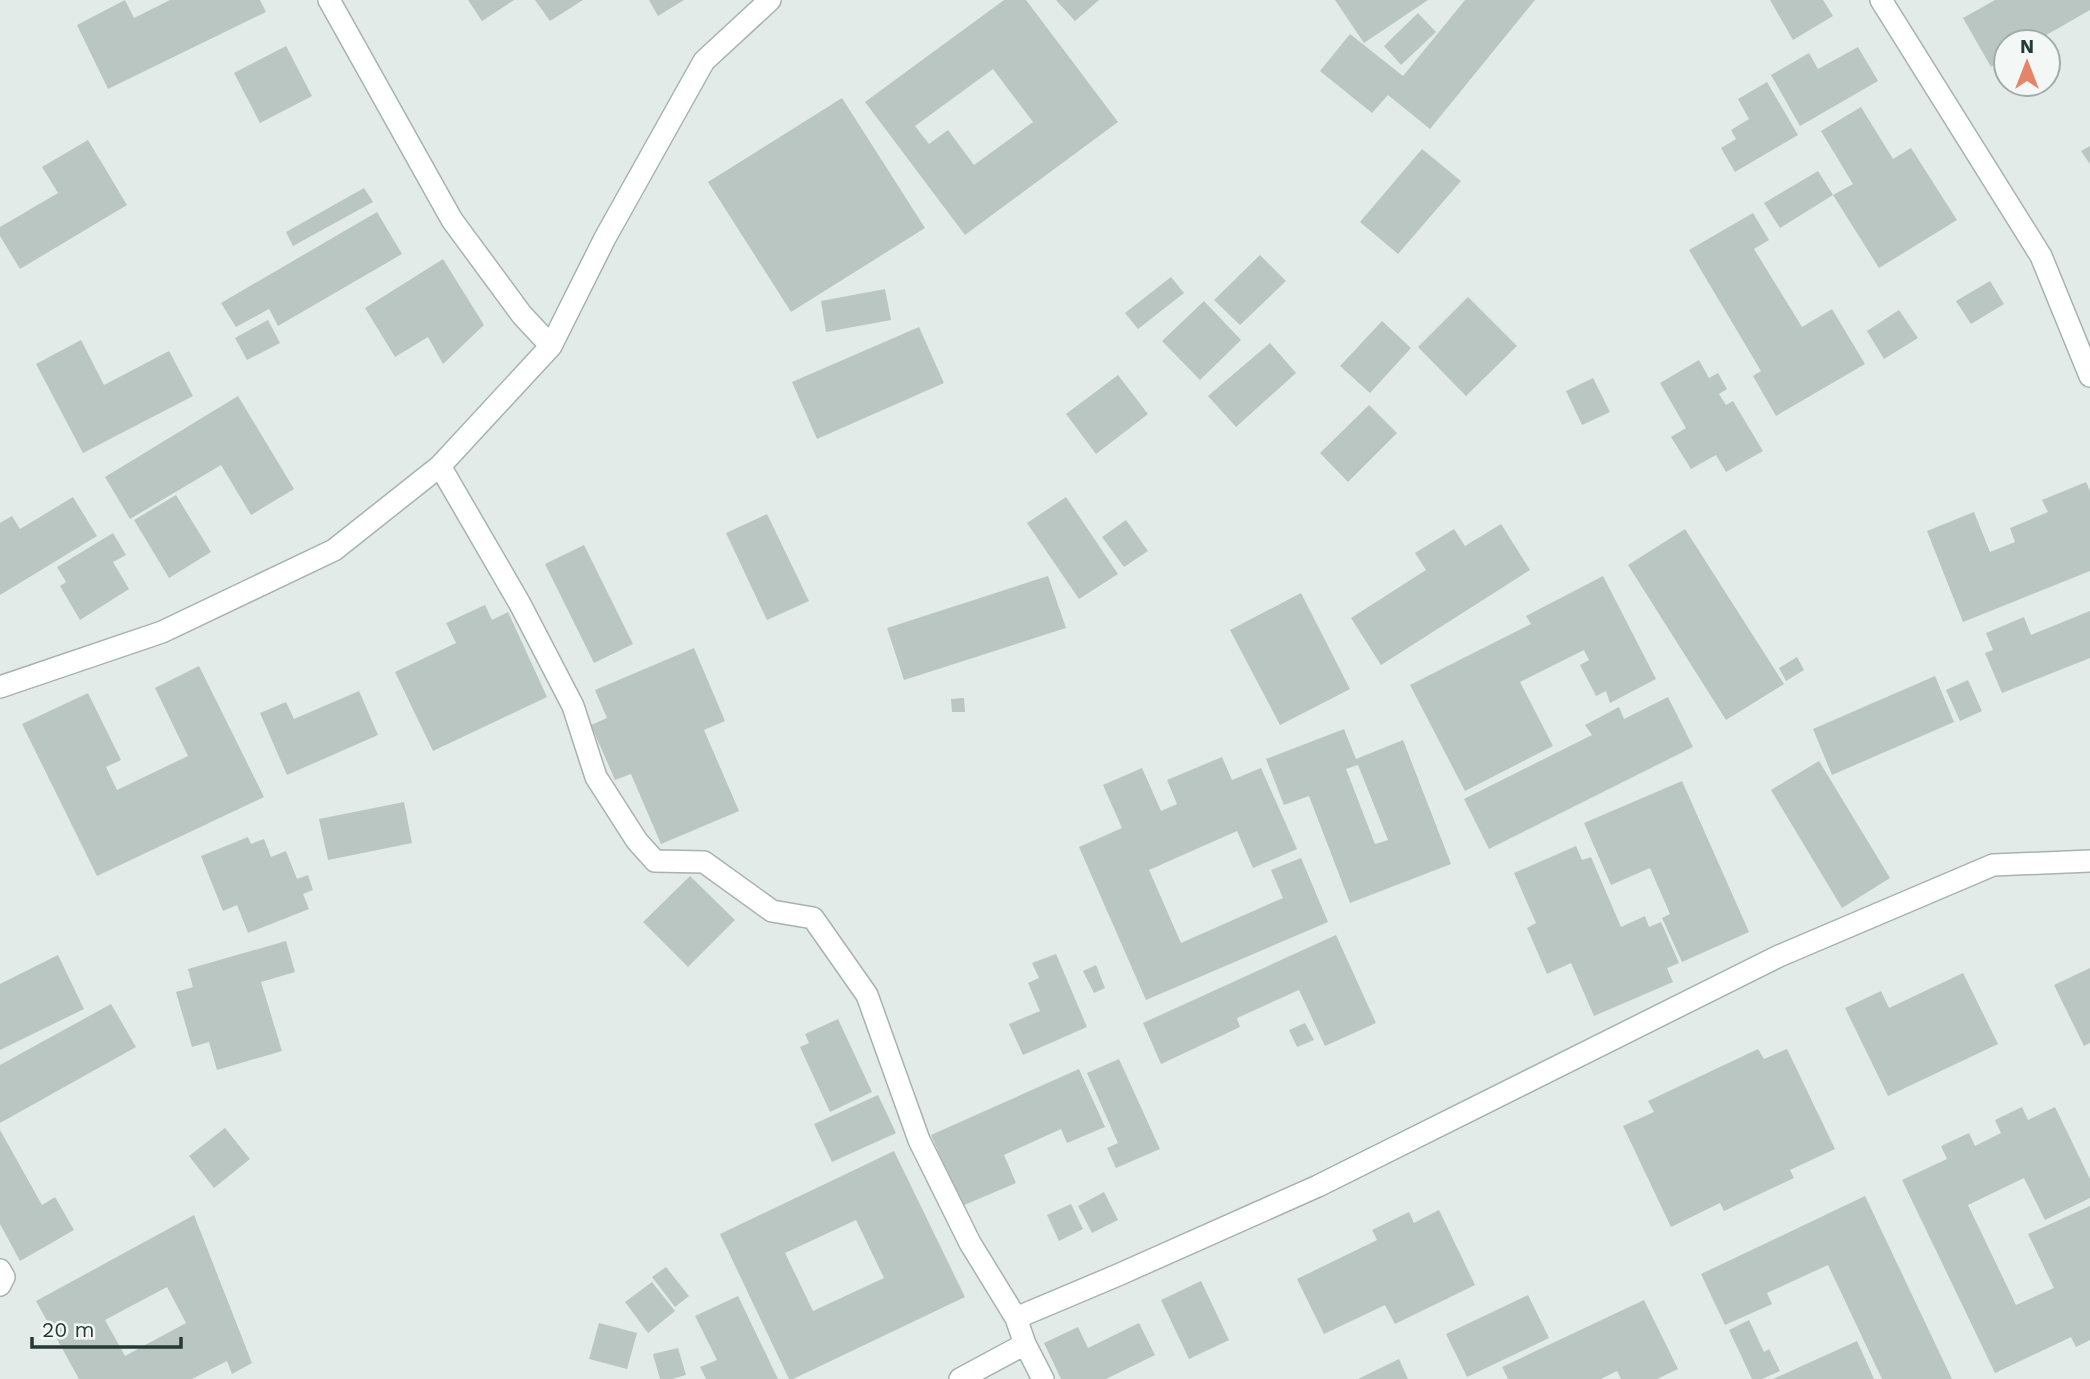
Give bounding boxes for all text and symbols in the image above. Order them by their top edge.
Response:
north arrow [1992,28,2062,98]
text: N [2020,35,2034,58]
scale bar [32,1306,180,1350]
text: 20 m [42,1317,94,1342]

